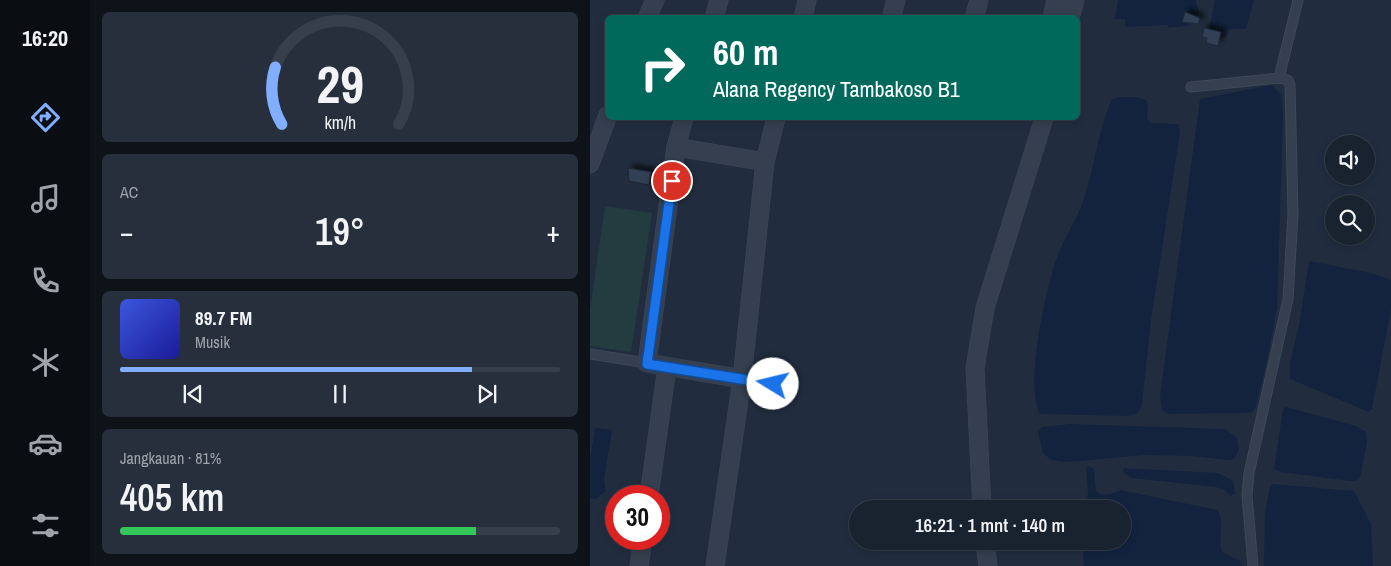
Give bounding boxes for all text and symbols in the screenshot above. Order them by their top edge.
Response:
text: 16:20 [22,23,68,53]
text: 60 m [713,29,778,76]
icon: right [630,35,695,100]
text: 29 [316,49,364,119]
text: Alana Regency Tambakoso B1 [713,74,960,104]
icon: directions [28,100,63,135]
text: km/h [324,111,356,135]
map controls [1325,135,1375,245]
button: sound [1325,135,1375,185]
pin [651,160,693,202]
icon: arrive [658,167,686,195]
icon: music [28,181,63,216]
text: AC [120,181,138,203]
button: search [1325,195,1375,245]
text: 19° [315,206,365,257]
text: − [120,213,133,251]
text: + [547,213,560,251]
icon: phone [28,263,63,298]
text: 89.7 FM [195,305,252,331]
text: Musik [195,331,230,353]
icon: climate [28,345,63,380]
position arrow [746,357,798,409]
icon: previous [179,380,207,408]
icon: pause [326,380,354,408]
icon: next [473,380,501,408]
icon: car [28,426,63,461]
text: Jangkauan · 81% [120,447,221,469]
text: 405 km [120,472,224,523]
speed limit sign: 30 [605,485,670,550]
icon: filters [28,508,63,543]
text: 16:21 · 1 mnt · 140 m [915,512,1065,538]

